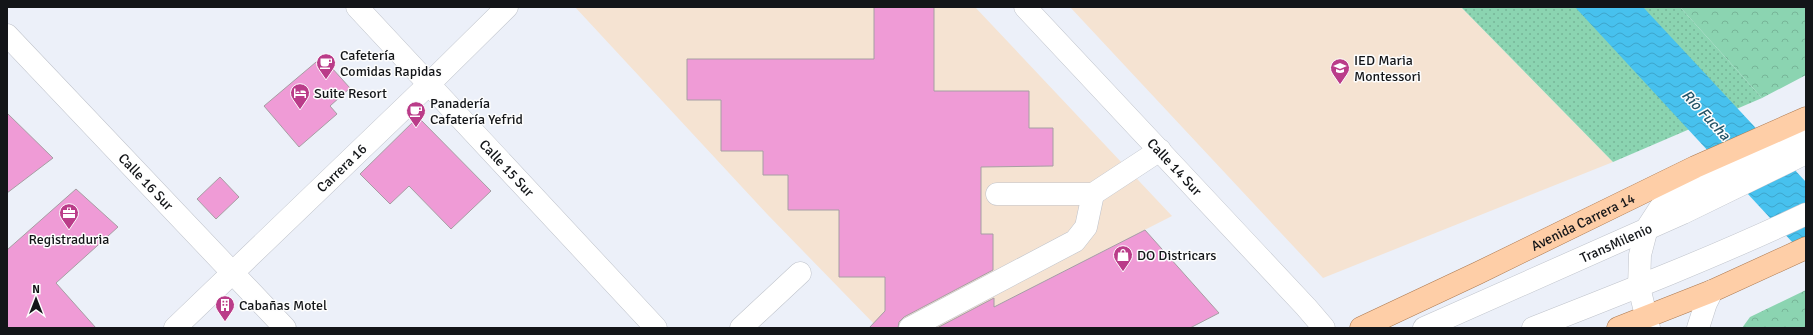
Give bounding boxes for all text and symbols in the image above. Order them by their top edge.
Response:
place label: Cafetería Comidas Rapidas [340,47,442,80]
cafe icon: Cafetería Comidas Rapidas [315,52,337,80]
place label: IED Maria Montessori [1354,52,1421,85]
school or university icon: IED Maria Montessori [1329,57,1351,85]
hotel icon: Suite Resort [289,82,311,110]
place label: Suite Resort [314,85,387,102]
water label: Río Fucha [1678,86,1734,144]
place label: Panadería Cafatería Yefrid [430,95,523,128]
cafe icon: Panadería Cafatería Yefrid [405,100,427,128]
street label: Calle 14 Sur [1143,135,1206,200]
street label: Calle 15 Sur [476,136,538,201]
street label: Carrera 16 [313,140,371,196]
street label: Calle 16 Sur [115,150,177,215]
street label: Avenida Carrera 14 [1528,189,1638,255]
office icon: Registraduria [58,202,80,230]
street label: TransMilenio [1578,220,1655,267]
place label: Registraduria [29,231,109,248]
shop icon: DO Districars [1112,244,1134,272]
place label: DO Districars [1137,247,1216,264]
north arrow [16,279,56,319]
text: N [32,283,40,296]
building icon: Cabañas Motel [214,294,236,322]
place label: Cabañas Motel [239,297,327,314]

